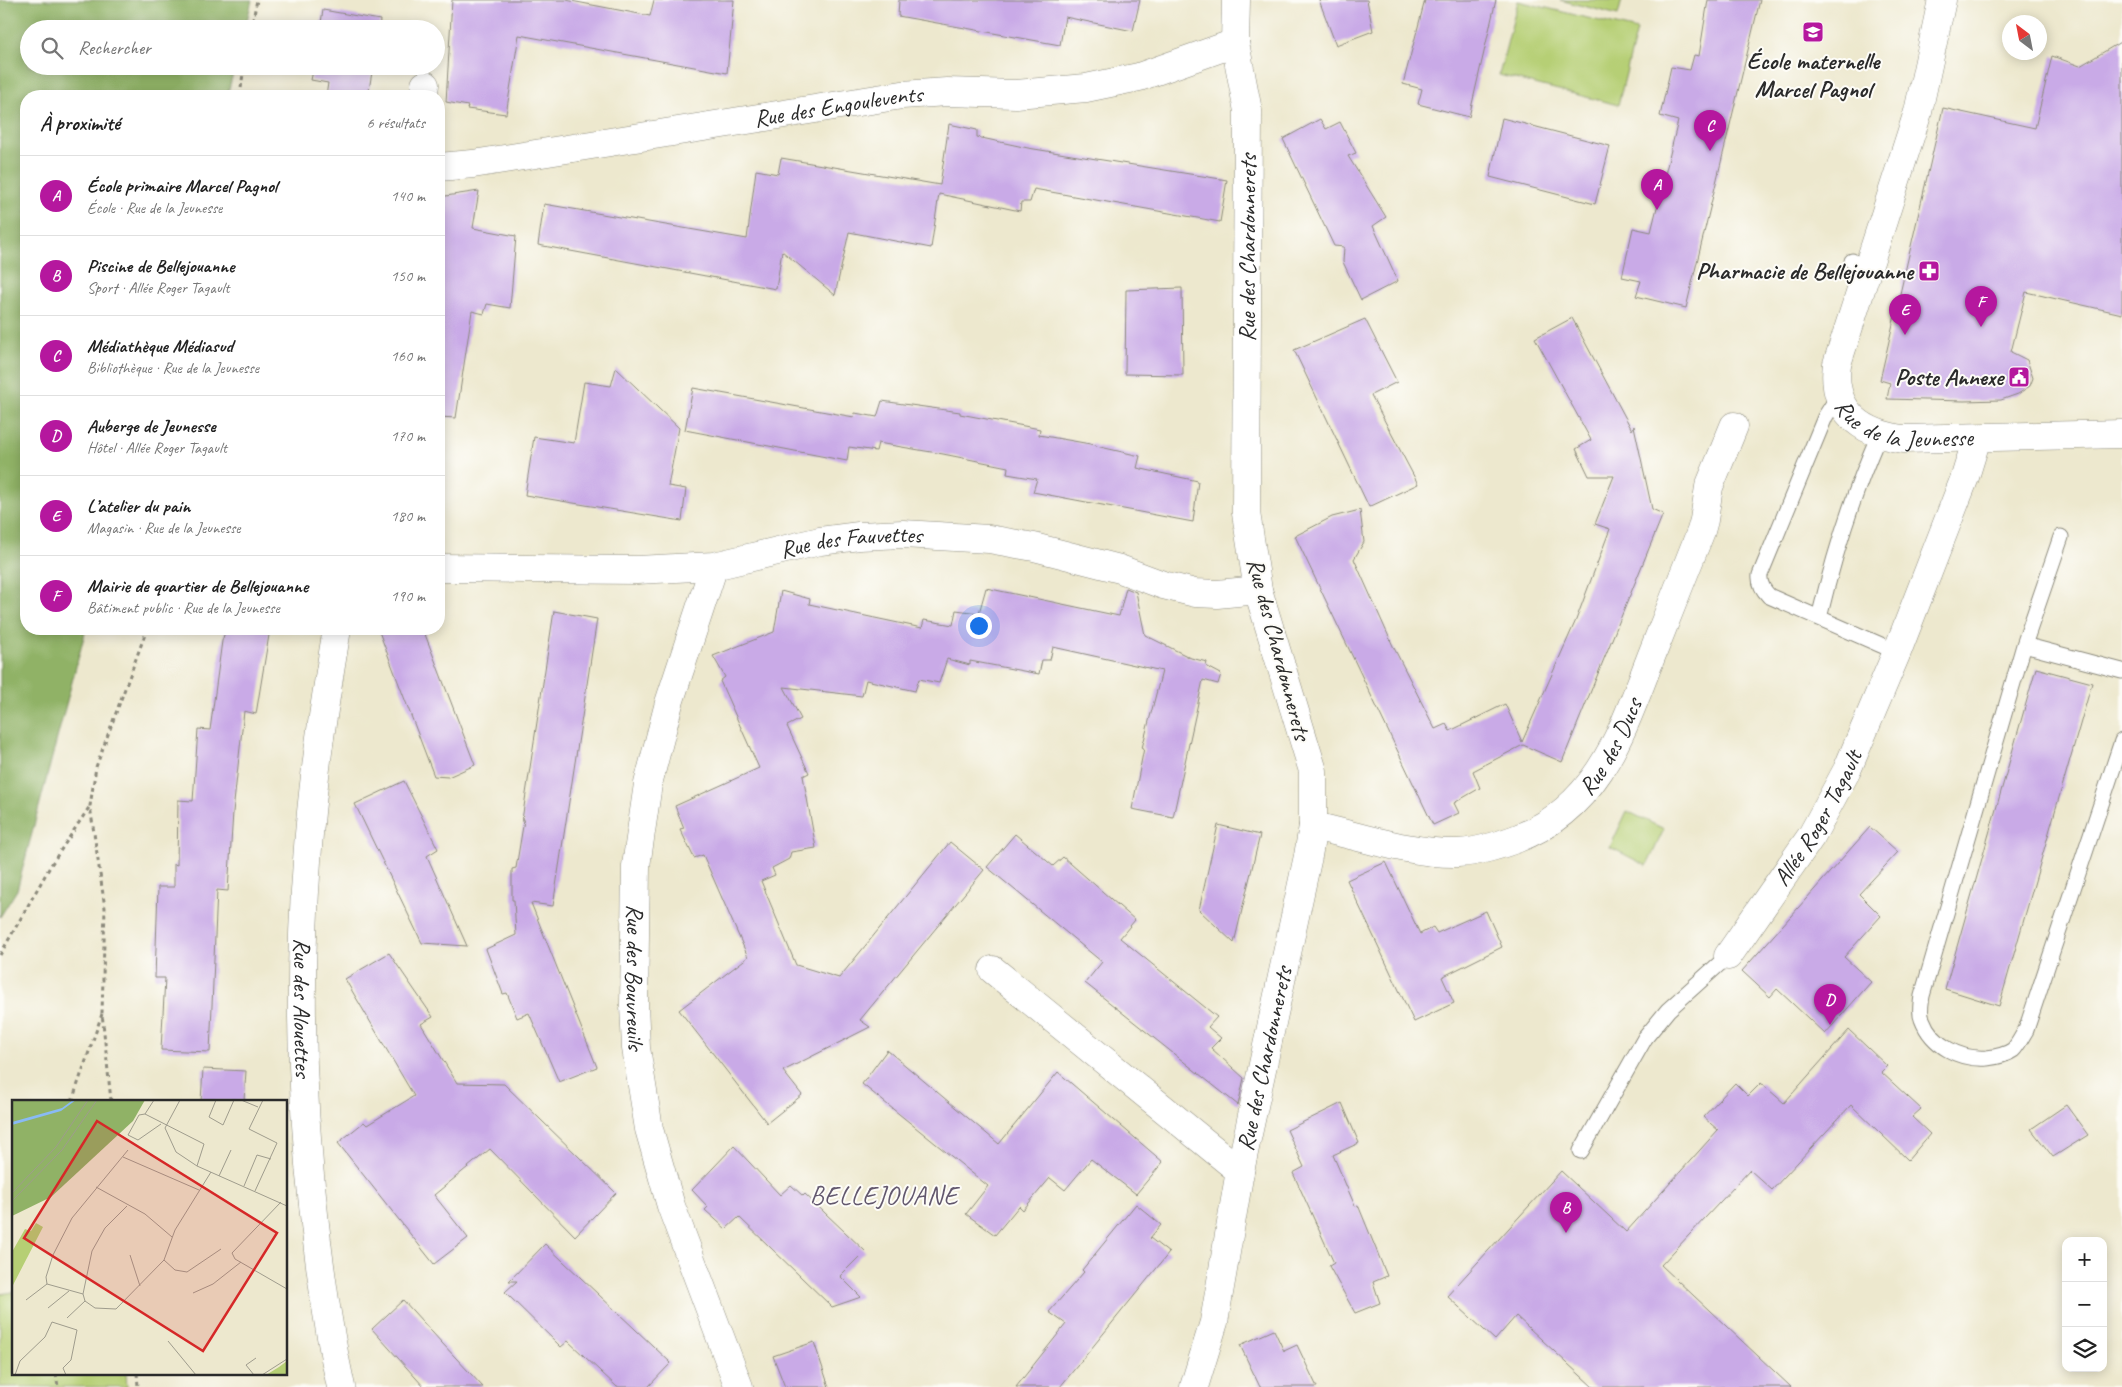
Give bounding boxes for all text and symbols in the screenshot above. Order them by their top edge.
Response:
north arrow [2002,15,2047,60]
search box [20,20,445,75]
school or university icon: École maternelle Marcel Pagnol [1801,20,1825,44]
icon: search [38,34,66,62]
text: Rechercher [78,36,151,60]
place label: École maternelle Marcel Pagnol [1747,46,1881,104]
street label: Rue des Engoulevents [752,79,925,134]
text: À proximité [40,110,120,136]
pin: C [1694,110,1726,151]
text: 6 résultats [366,113,425,133]
street label: Rue des Chardonnerets [1232,151,1263,342]
pin: A [1641,169,1673,210]
text: École primaire Marcel Pagnol [87,174,277,198]
text: A [52,186,60,206]
text: 140 m [391,186,425,206]
text: École · Rue de la Jeunesse [87,198,222,218]
text: Piscine de Bellejouanne [87,254,234,278]
place label: Pharmacie de Bellejouanne [1696,256,1915,286]
pharmacy icon: Pharmacie de Bellejouanne [1917,259,1941,283]
text: B [52,266,60,286]
text: 150 m [391,266,425,286]
text: Sport · Allée Roger Tagault [87,278,230,298]
pin: F [1965,286,1997,327]
pin: E [1889,294,1921,335]
text: Médiathèque Médiasud [87,334,233,358]
text: C [52,346,60,366]
text: 160 m [391,346,425,366]
text: Bibliothèque · Rue de la Jeunesse [87,358,259,378]
place label: Poste Annexe [1895,362,2005,392]
public building icon: Poste Annexe [2007,365,2031,389]
street label: Rue de la Jeunesse [1828,394,1975,454]
text: Auberge de Jeunesse [87,414,216,438]
text: D [51,426,61,446]
text: 170 m [391,426,425,446]
text: Hôtel · Allée Roger Tagault [87,438,227,458]
text: L’atelier du pain [87,494,190,518]
text: E [52,506,60,526]
text: 180 m [391,506,425,526]
text: Magasin · Rue de la Jeunesse [87,518,241,538]
street label: Rue des Fauvettes [777,519,925,565]
street label: Rue des Chardonnerets [1240,555,1318,746]
text: Mairie de quartier de Bellejouanne [87,574,308,598]
text: F [52,586,60,606]
text: 190 m [391,586,425,606]
text: Bâtiment public · Rue de la Jeunesse [87,598,280,618]
your location [966,613,992,639]
street label: Rue des Ducs [1572,691,1650,801]
street label: Allée Roger Tagault [1766,744,1869,892]
street label: Rue des Bouvreuils [619,904,651,1053]
street label: Rue des Alouettes [287,938,319,1080]
street label: Rue des Chardonnerets [1230,961,1299,1154]
pin: D [1814,984,1846,1025]
inset map [12,1100,288,1374]
district label: BELLEJOUANE [810,1179,960,1212]
pin: B [1550,1192,1582,1233]
map controls [2062,1237,2107,1372]
button: + [2062,1237,2107,1282]
button: − [2062,1282,2107,1327]
button: layers [2062,1327,2107,1372]

